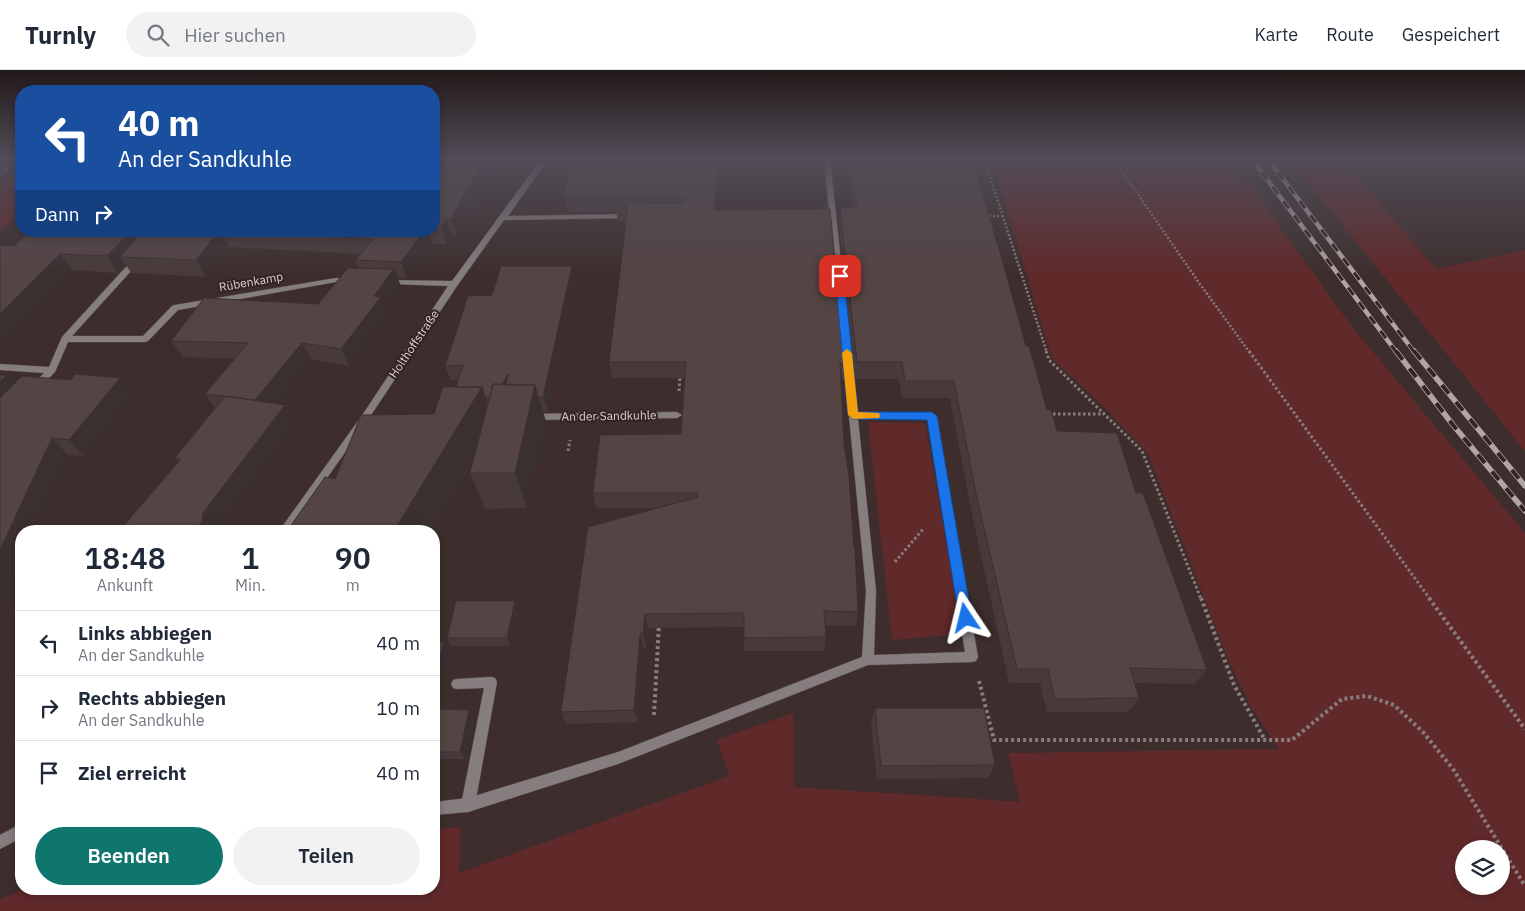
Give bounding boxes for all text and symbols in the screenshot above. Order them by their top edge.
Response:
search box [126,12,476,57]
text: Turnly [25,19,96,51]
icon: search [144,21,172,49]
text: Hier suchen [184,23,286,47]
text: Karte [1255,23,1298,46]
text: Route [1326,23,1374,46]
text: Gespeichert [1402,23,1500,46]
text: 40 m [118,100,200,146]
icon: left [35,105,100,170]
text: An der Sandkuhle [118,144,292,173]
icon: right [89,200,117,228]
text: Dann [35,202,79,226]
pin [819,255,861,297]
icon: arrive [826,262,854,290]
street label: Rübenkamp [218,268,284,295]
street label: Holthoffstraße [385,306,442,381]
street label: An der Sandkuhle [561,407,657,424]
text: 18:48 [84,538,166,577]
text: 1 [241,538,259,577]
text: 90 [335,538,371,577]
text: Ankunft [97,575,153,595]
text: Min. [235,575,265,595]
text: m [346,575,360,595]
position arrow [939,591,991,643]
text: Links abbiegen [78,621,212,645]
icon: left [35,629,63,657]
text: 40 m [376,631,420,655]
text: An der Sandkuhle [78,645,205,665]
text: Rechts abbiegen [78,686,226,710]
icon: right [35,694,63,722]
text: 10 m [376,696,420,720]
text: An der Sandkuhle [78,710,205,730]
icon: arrive [35,759,63,787]
text: Ziel erreicht [78,761,186,785]
text: 40 m [376,761,420,785]
button: Beenden [35,827,223,885]
button: Teilen [233,827,420,885]
map controls [1455,840,1510,895]
button: layers [1455,840,1510,895]

